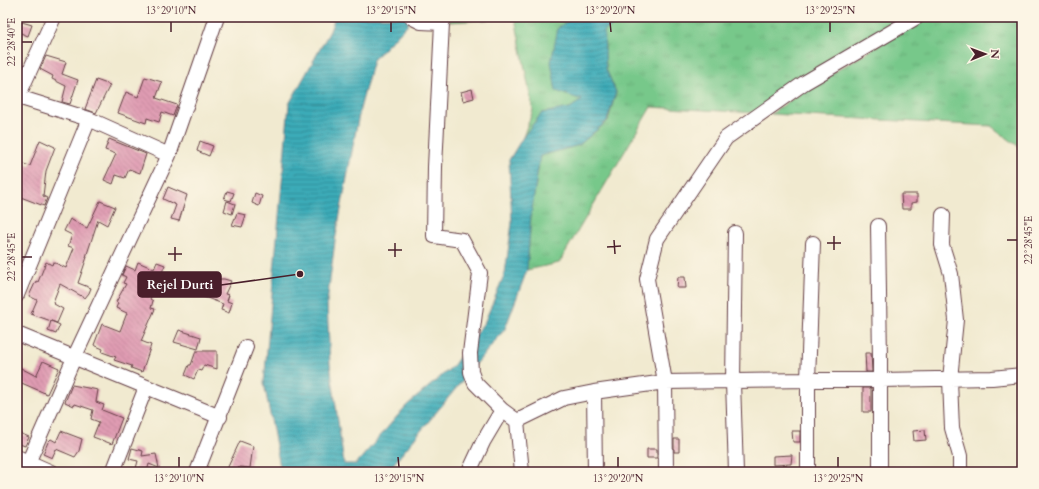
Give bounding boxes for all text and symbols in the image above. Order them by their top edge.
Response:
text: 13°29'10"N [146,4,197,18]
text: 13°29'15"N [366,4,417,18]
text: 13°29'20"N [585,4,636,18]
text: 13°29'25"N [805,4,856,18]
text: 22°28'40"E [5,18,19,66]
north arrow [965,34,1005,74]
text: N [987,49,1002,59]
text: 22°28'45"E [1022,216,1036,264]
text: 22°28'45"E [5,233,19,281]
callout: Rejel Durti [138,272,221,297]
text: Rejel Durti [147,276,213,294]
text: 13°29'10"N [154,472,205,486]
text: 13°29'15"N [374,472,425,486]
text: 13°29'20"N [593,472,644,486]
text: 13°29'25"N [813,472,864,486]

